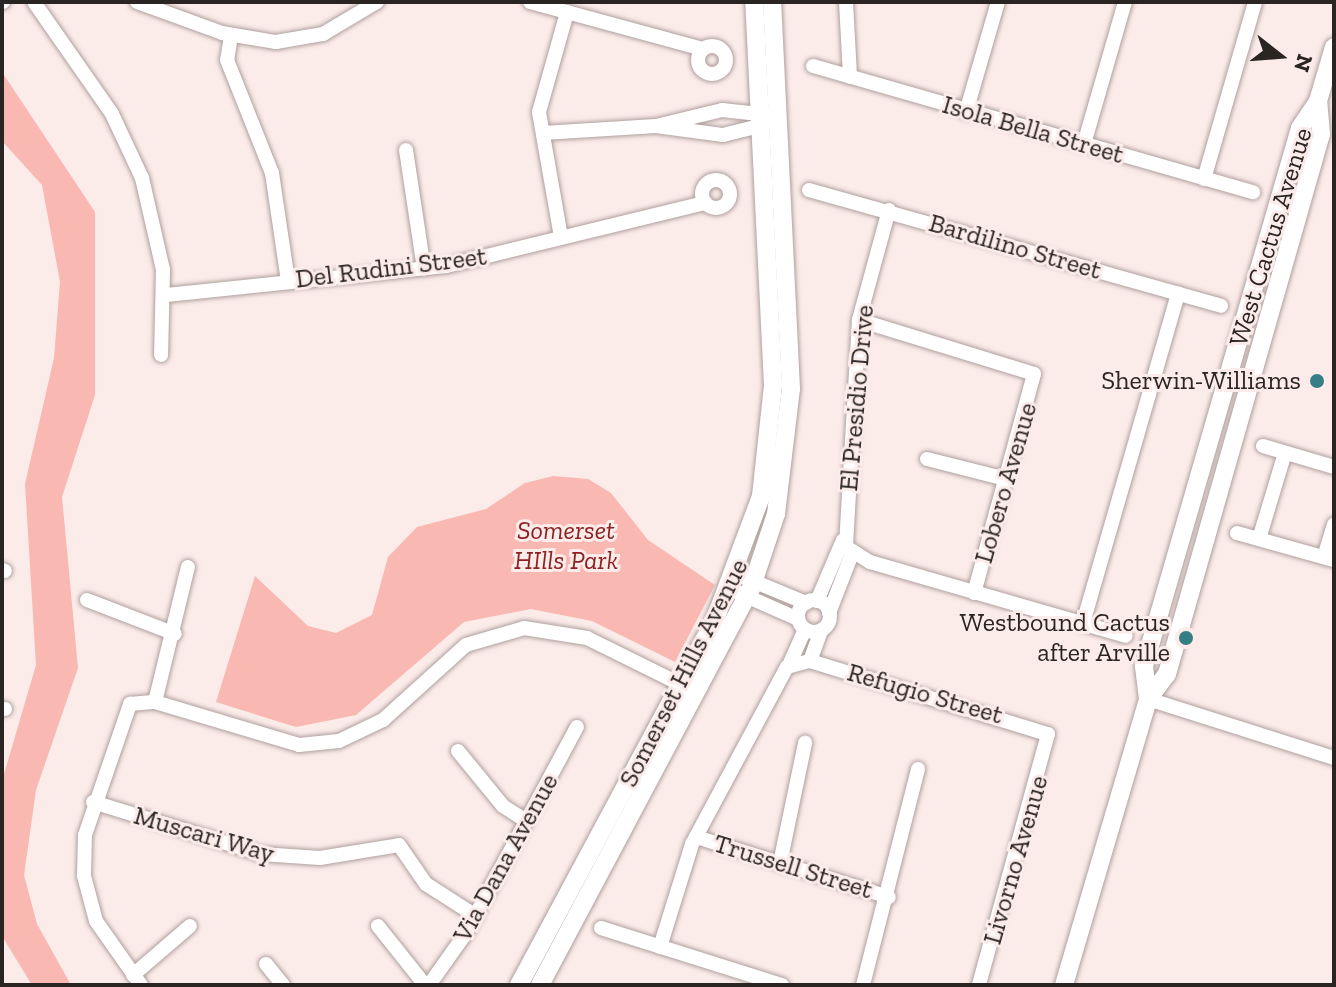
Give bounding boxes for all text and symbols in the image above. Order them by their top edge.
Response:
north arrow [1240,16,1320,96]
text: N [1288,51,1319,75]
street label: Isola Bella Street [939,89,1127,171]
street label: West Cactus Avenue [1223,124,1319,350]
street label: Bardilino Street [925,208,1105,286]
street label: Del Rudini Street [294,241,488,295]
street label: El Presidio Drive [833,304,881,492]
place label: Sherwin-Williams [1101,365,1301,397]
marker: Sherwin-Williams [1308,372,1326,390]
street label: Lobero Avenue [968,399,1044,567]
park label: Somerset HIlls Park [514,515,618,576]
street label: Somerset Hills Avenue [613,554,755,792]
place label: Westbound Cactus after Arville [960,607,1170,668]
marker: Westbound Cactus after Arville [1177,629,1195,647]
street label: Refugio Street [844,657,1006,731]
street label: Via Dana Avenue [447,768,565,948]
street label: Livorno Avenue [977,772,1055,948]
street label: Muscari Way [130,800,278,870]
street label: Trussell Street [710,828,876,906]

